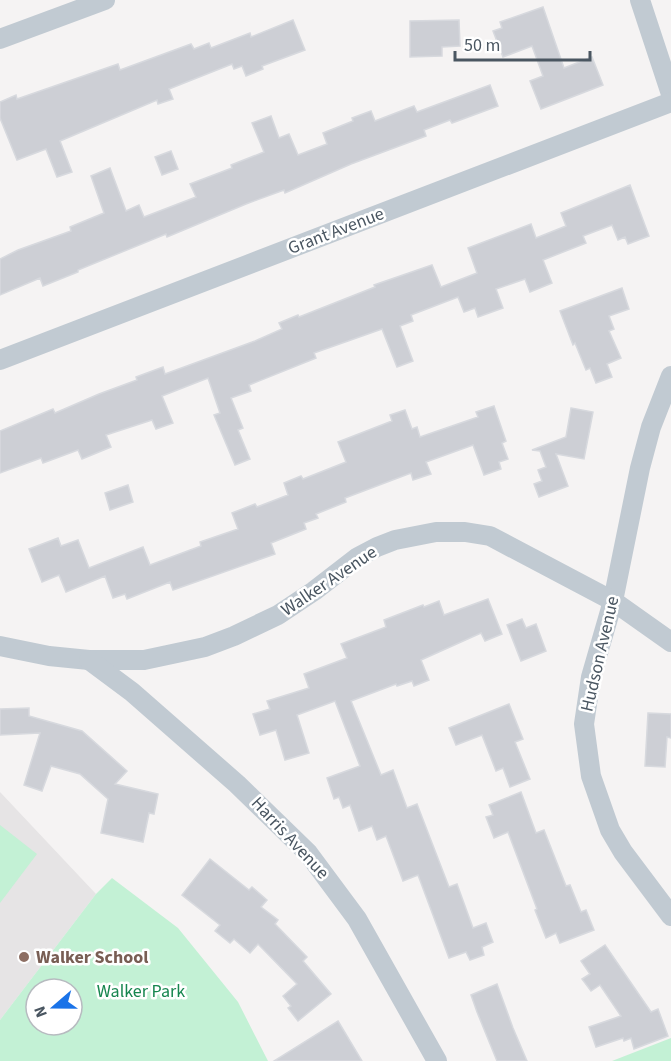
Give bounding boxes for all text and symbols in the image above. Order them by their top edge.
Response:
scale bar [455,24,590,62]
text: 50 m [464,33,500,58]
street label: Grant Avenue [284,201,388,261]
street label: Walker Avenue [276,540,382,622]
street label: Hudson Avenue [575,594,625,714]
street label: Harris Avenue [245,791,335,885]
place label: Walker School [36,945,148,970]
marker: Walker School [17,950,31,964]
north arrow [24,977,84,1037]
park label: Walker Park [97,979,185,1004]
text: N [29,1003,53,1021]

